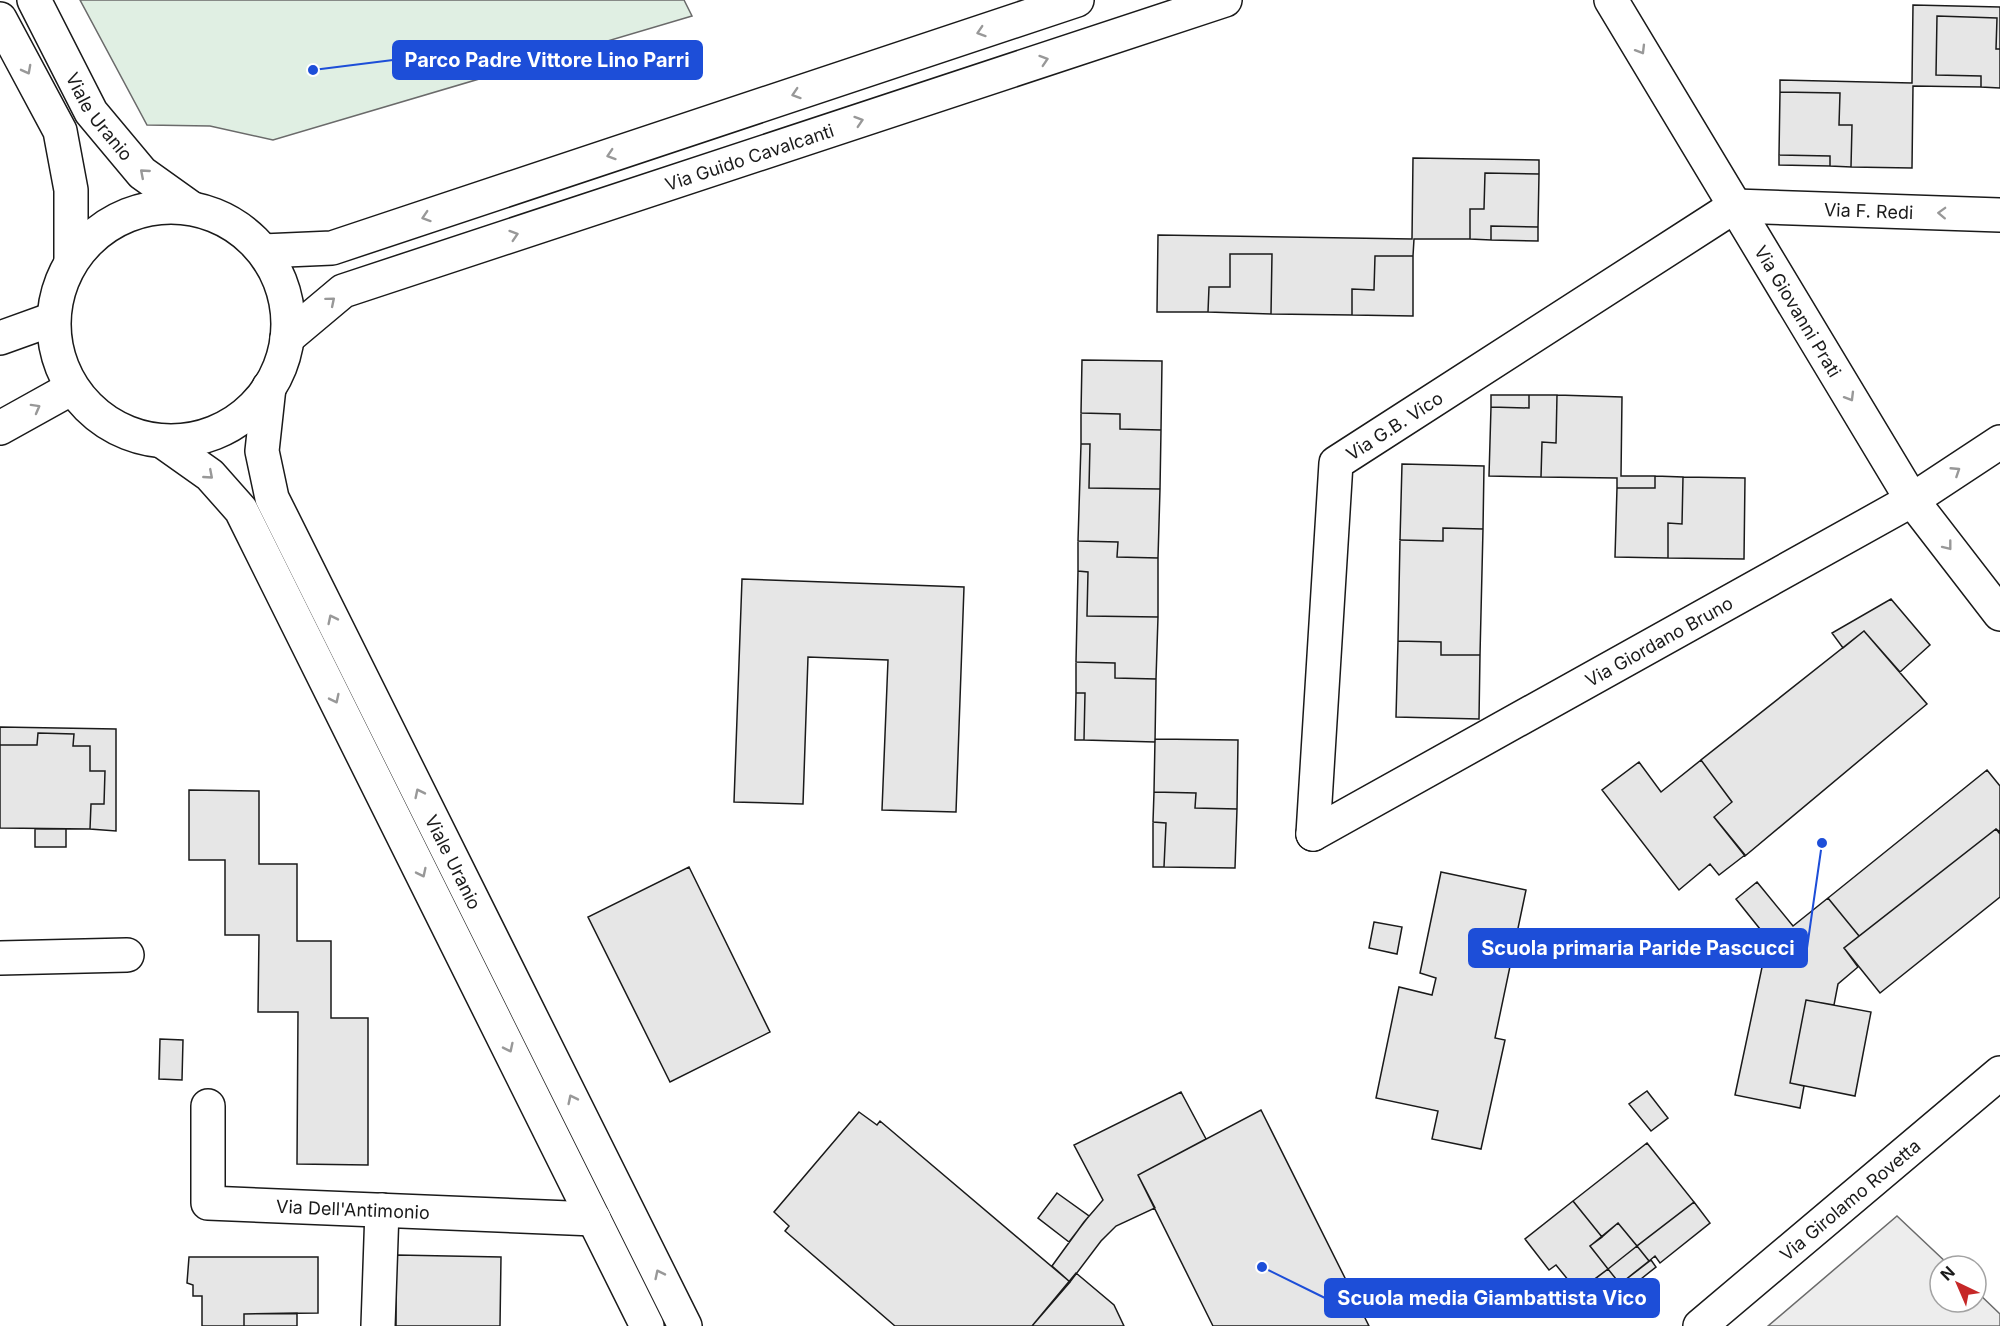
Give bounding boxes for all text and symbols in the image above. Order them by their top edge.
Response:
one-way arrow [976,25,987,37]
callout: Parco Padre Vittore Lino Parri [393,41,702,79]
one-way arrow [1633,44,1645,54]
text: Parco Padre Vittore Lino Parri [404,48,690,72]
one-way arrow [1038,55,1049,67]
one-way arrow [20,64,31,75]
street label: Viale Uranio [62,69,137,165]
one-way arrow [791,86,802,99]
one-way arrow [853,116,864,128]
street label: Via Guido Cavalcanti [662,119,836,195]
one-way arrow [606,148,617,161]
one-way arrow [141,169,151,180]
street label: Via F. Redi [1824,199,1914,223]
one-way arrow [1937,207,1946,220]
one-way arrow [421,210,432,222]
one-way arrow [508,229,519,242]
street label: Via Giovanni Prati [1751,241,1846,381]
one-way arrow [324,297,335,308]
street label: Via G.B. Vico [1342,387,1446,464]
one-way arrow [1842,391,1854,401]
one-way arrow [30,404,40,415]
one-way arrow [1949,467,1960,478]
one-way arrow [202,468,213,479]
one-way arrow [1940,540,1951,551]
street label: Via Giordano Bruno [1582,592,1736,691]
one-way arrow [328,614,340,625]
one-way arrow [327,692,339,703]
one-way arrow [415,788,427,799]
street label: Viale Uranio [421,811,486,913]
one-way arrow [414,867,426,878]
callout: Scuola primaria Paride Pascucci [1469,929,1807,967]
text: Scuola primaria Paride Pascucci [1481,936,1795,960]
one-way arrow [501,1041,513,1052]
one-way arrow [568,1095,579,1106]
street label: Via Girolamo Rovetta [1776,1135,1924,1265]
street label: Via Dell'Antimonio [276,1195,430,1223]
north arrow [1928,1254,1988,1314]
text: N [1936,1262,1959,1285]
one-way arrow [655,1269,666,1280]
callout: Scuola media Giambattista Vico [1325,1279,1659,1317]
text: Scuola media Giambattista Vico [1337,1286,1647,1310]

